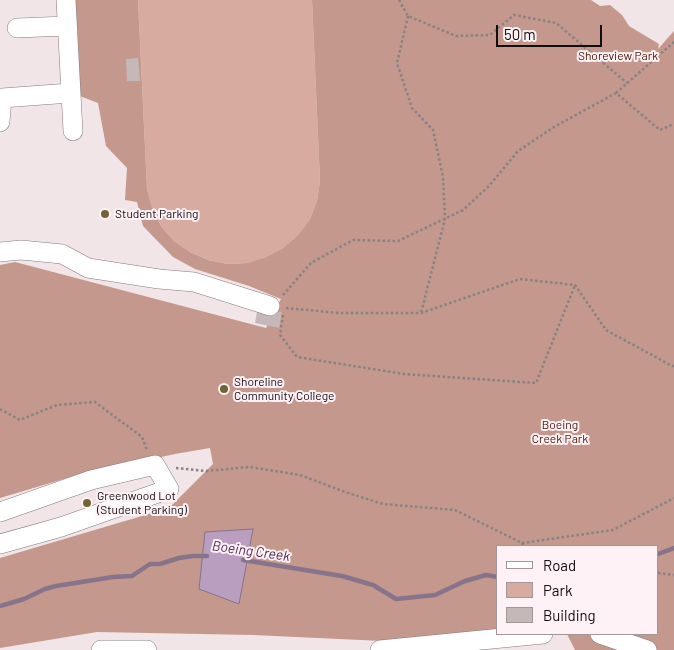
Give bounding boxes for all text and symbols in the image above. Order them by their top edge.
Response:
scale bar [499,15,605,47]
text: 50 m [504,25,536,43]
park label: Shoreview Park [578,49,658,63]
place label: Student Parking [115,207,199,221]
marker: Student Parking [99,208,111,220]
place label: Shoreline Community College [234,375,334,403]
marker: Shoreline Community College [218,383,230,395]
park label: Boeing Creek Park [532,418,588,446]
place label: Greenwood Lot (Student Parking) [97,489,187,517]
marker: Greenwood Lot (Student Parking) [81,497,93,509]
water label: Boeing Creek [211,537,291,565]
legend [497,545,659,635]
text: Road [543,556,576,574]
text: Park [543,581,572,599]
text: Building [543,606,596,624]

